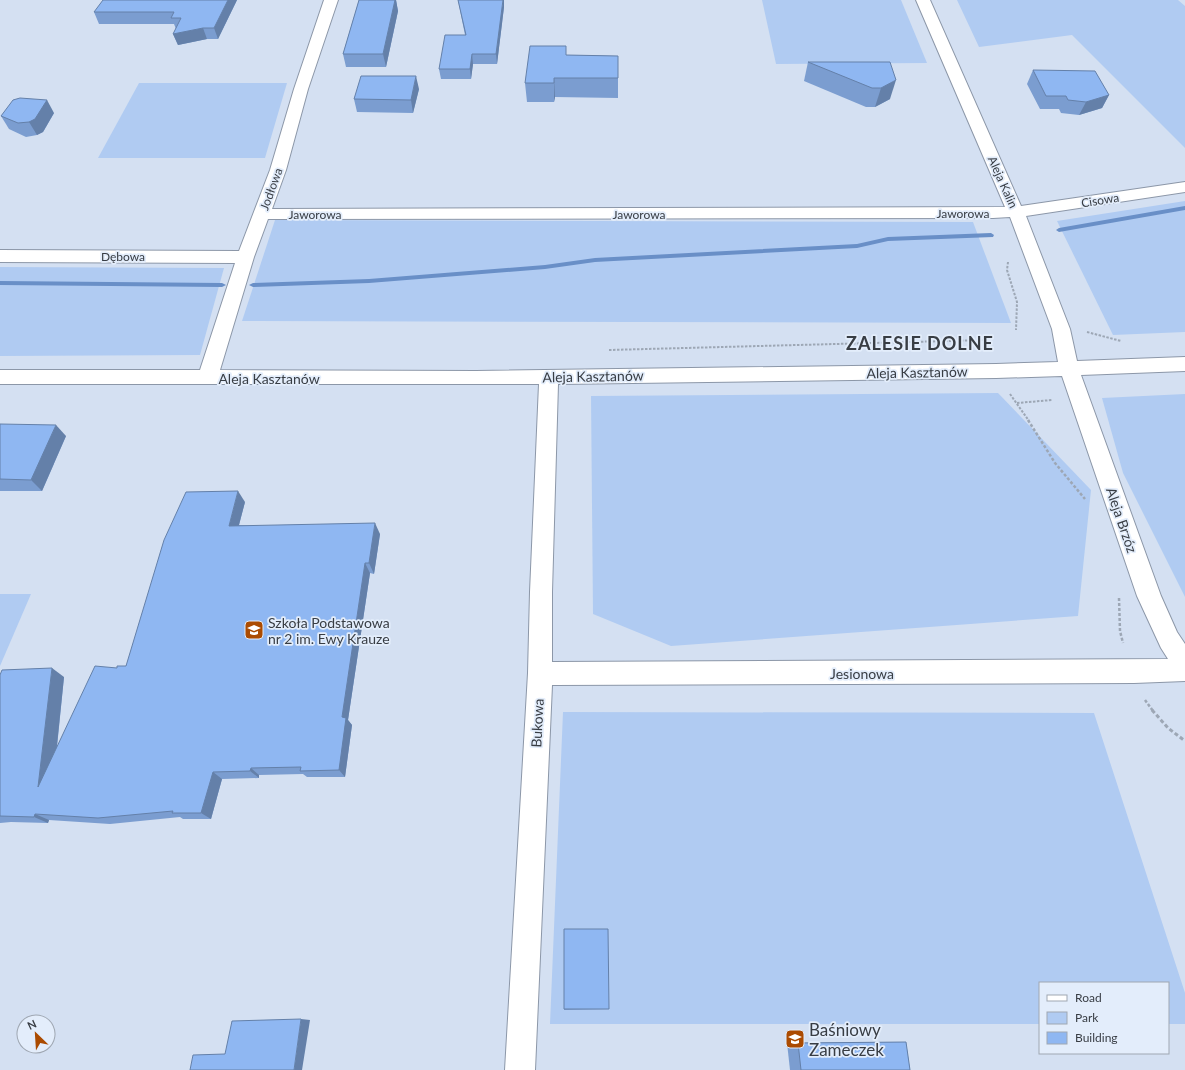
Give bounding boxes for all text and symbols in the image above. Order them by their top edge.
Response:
street label: Aleja Kalin [985,154,1021,210]
street label: Jodłowa [256,166,286,212]
street label: Cisowa [1080,190,1120,210]
street label: Jaworowa [936,206,990,221]
street label: Jaworowa [288,207,342,222]
street label: Jaworowa [612,207,666,222]
street label: Dębowa [101,249,145,264]
district label: ZALESIE DOLNE [846,332,994,354]
street label: Aleja Kasztanów [866,363,968,381]
street label: Aleja Kasztanów [542,367,644,385]
street label: Aleja Kasztanów [218,370,320,387]
street label: Aleja Brzóz [1103,485,1141,555]
place label: Szkoła Podstawowa nr 2 im. Ewy Krauze [268,614,390,647]
school or university icon: Szkoła Podstawowa nr 2 im. Ewy Krauze [243,619,265,641]
street label: Jesionowa [830,665,894,682]
street label: Bukowa [527,698,547,748]
legend [1039,982,1169,1054]
text: Road [1075,990,1102,1005]
text: Park [1075,1010,1099,1025]
north arrow [16,1014,56,1054]
text: N [25,1017,38,1032]
place label: Baśniowy Zameczek [809,1019,884,1060]
school or university icon: Baśniowy Zameczek [784,1028,806,1050]
text: Building [1075,1030,1118,1045]

